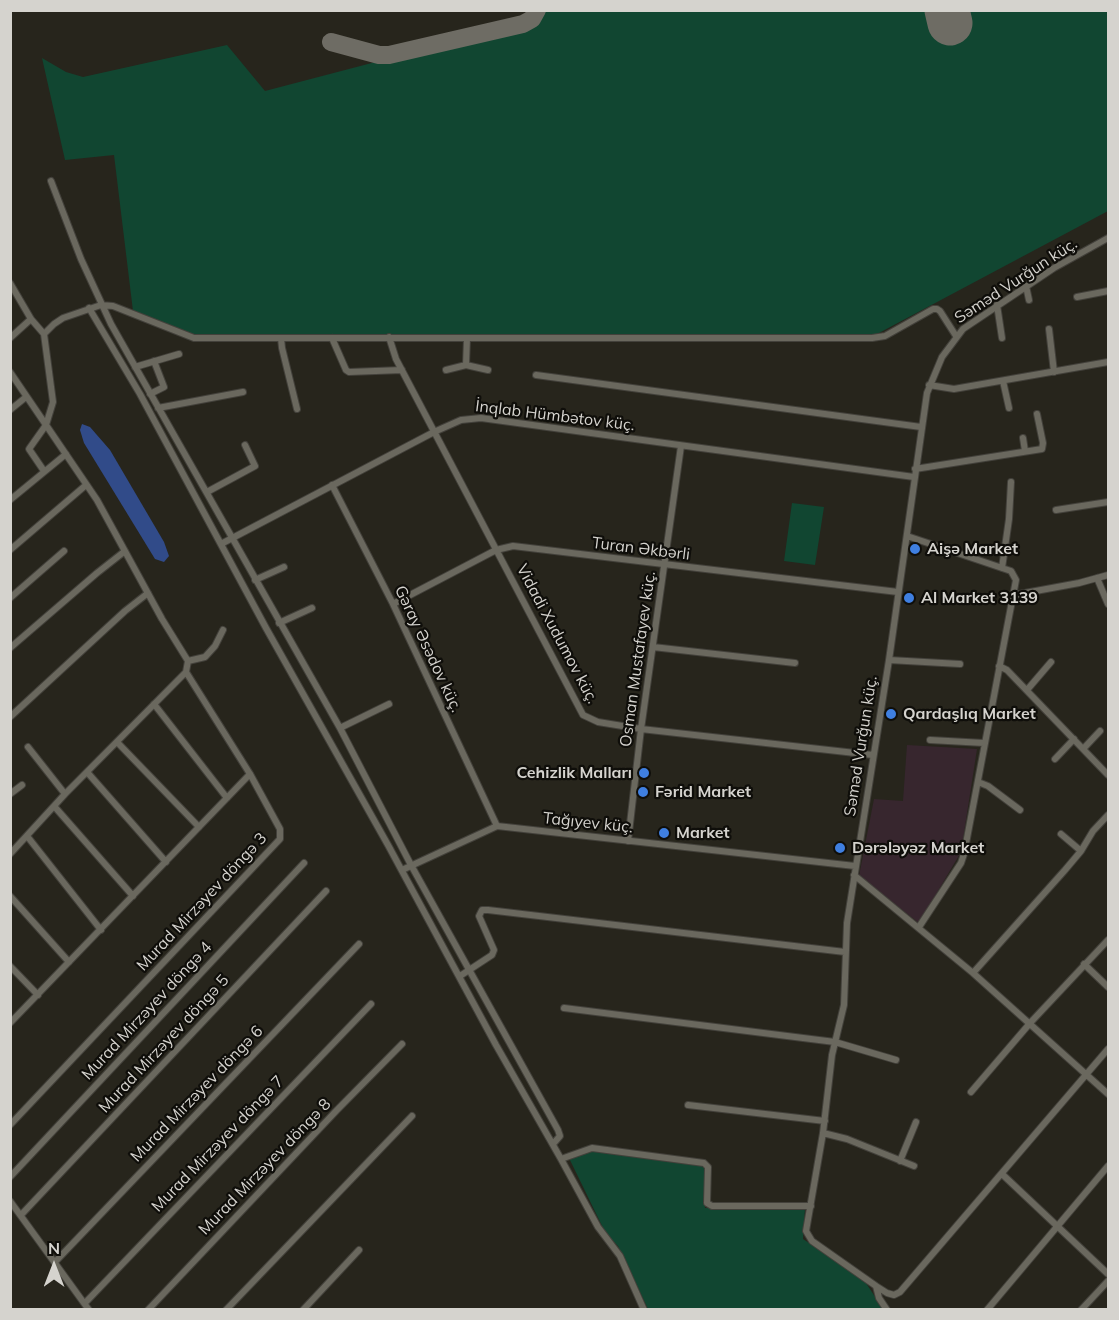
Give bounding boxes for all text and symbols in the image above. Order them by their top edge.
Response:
street label: Səməd Vurğun küç. [951,234,1081,328]
street label: İnqlab Hümbətov küç. [474,397,636,435]
street label: Turan Əkbərli [591,533,691,565]
place label: Aişə Market [927,539,1018,559]
marker: Aişə Market [908,542,922,556]
street label: Vidadi Xudumov küç. [512,561,602,707]
street label: Osman Mustafayev küç. [616,570,660,748]
street label: Gəray Əsədov küç. [390,583,466,715]
place label: Al Market 3139 [921,588,1038,608]
marker: Al Market 3139 [902,591,916,605]
street label: Səməd Vurğun küç. [840,674,882,818]
place label: Qardaşlıq Market [903,704,1036,724]
marker: Qardaşlıq Market [884,707,898,721]
place label: Cehizlik Malları [516,763,632,783]
marker: Cehizlik Malları [637,766,651,780]
place label: Fərid Market [655,782,751,802]
marker: Fərid Market [636,785,650,799]
street label: Tağıyev küç. [542,809,634,837]
place label: Market [676,823,730,843]
marker: Market [657,826,671,840]
street label: Murad Mirzəyev döngə 3 [133,829,271,975]
place label: Dərələyəz Market [852,838,984,858]
marker: Dərələyəz Market [833,841,847,855]
street label: Murad Mirzəyev döngə 4 [78,938,216,1084]
street label: Murad Mirzəyev döngə 5 [95,971,233,1117]
street label: Murad Mirzəyev döngə 6 [127,1022,267,1166]
street label: Murad Mirzəyev döngə 7 [148,1072,288,1216]
street label: Murad Mirzəyev döngə 8 [195,1095,335,1239]
north arrow [24,1236,84,1296]
text: N [48,1238,60,1258]

